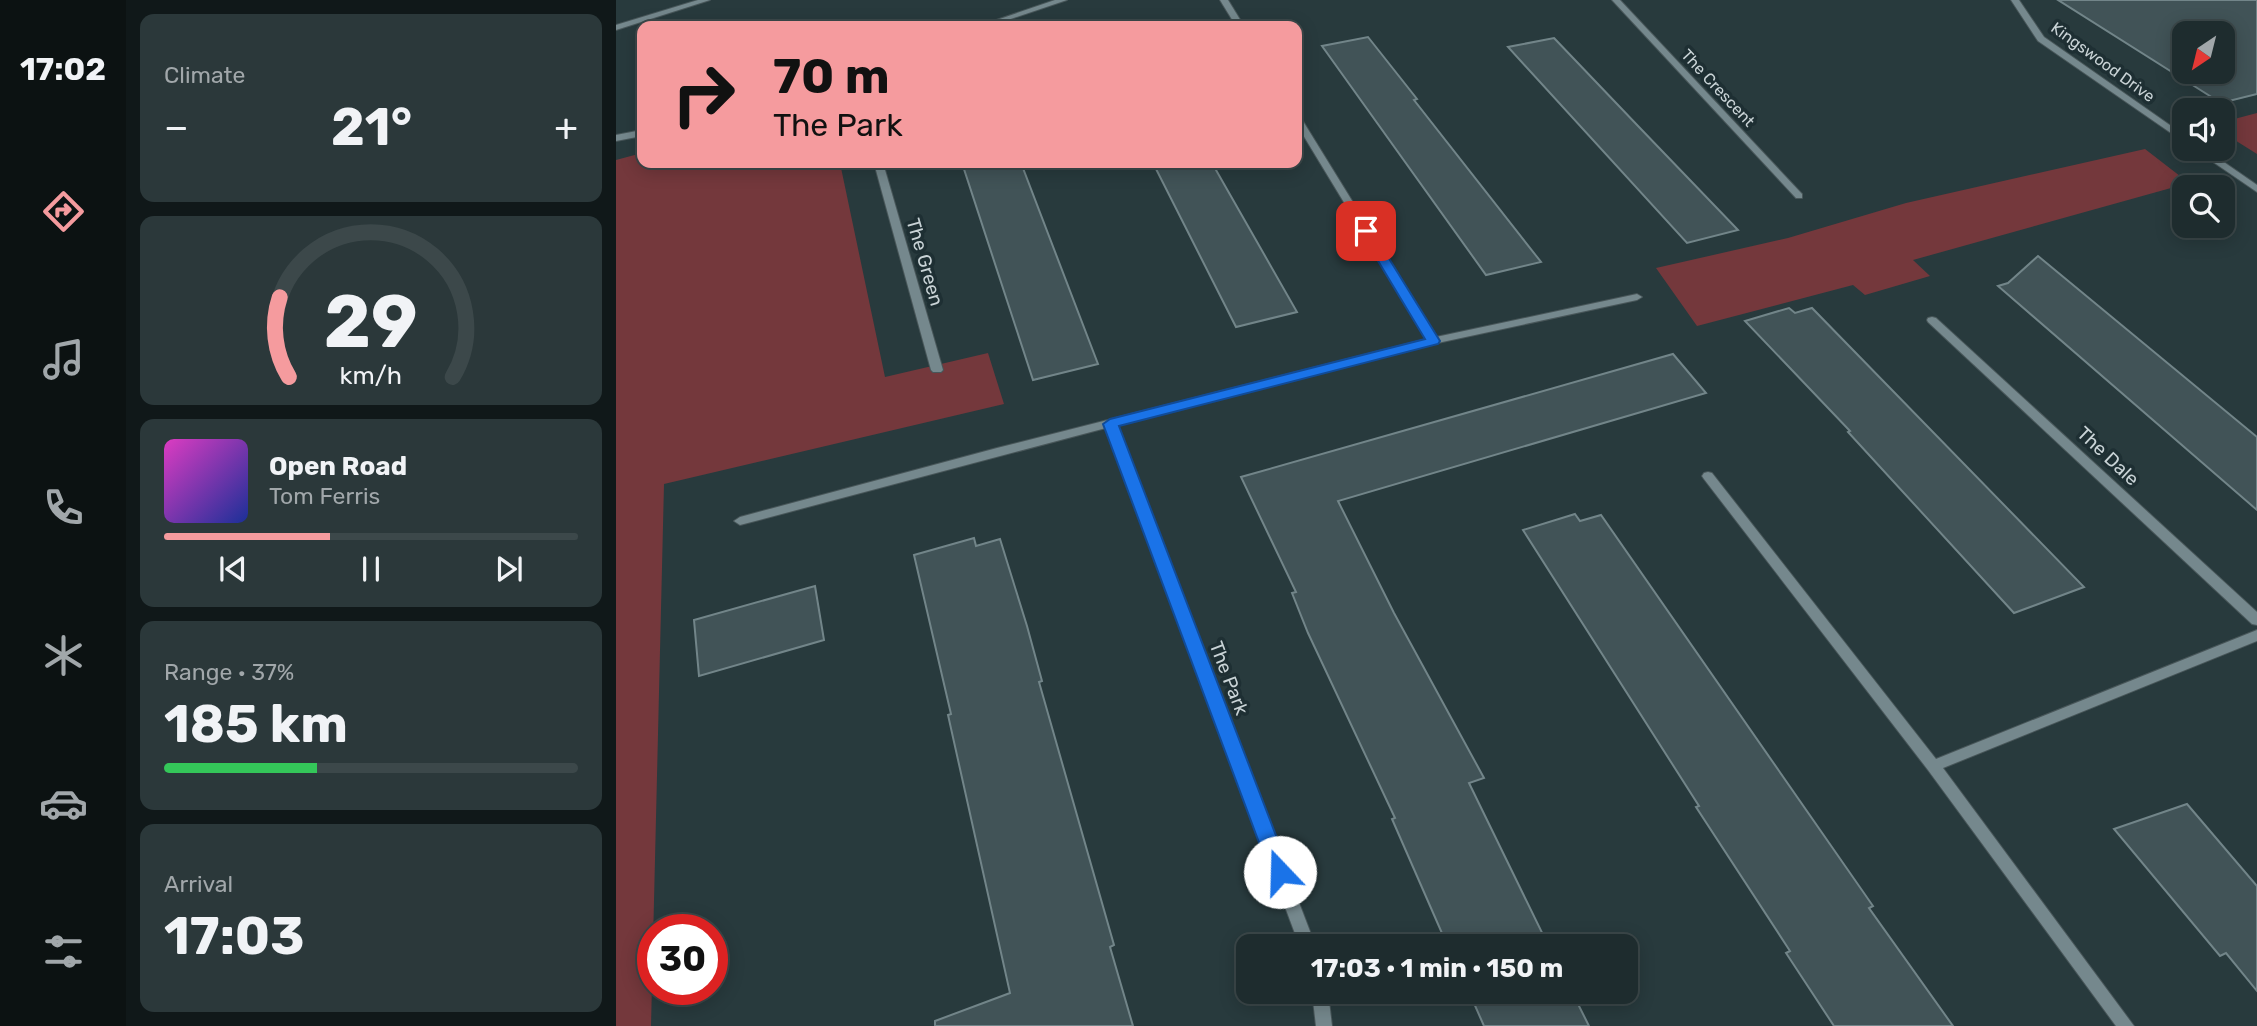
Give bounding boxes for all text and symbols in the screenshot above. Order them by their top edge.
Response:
street label: Kingswood Drive [2047,18,2159,106]
north arrow [2172,21,2235,84]
map controls [2172,21,2235,238]
street label: The Crescent [1677,45,1759,131]
text: 70 m [773,47,890,105]
icon: right [658,49,749,140]
text: 17:02 [20,50,106,88]
text: Climate [164,61,245,89]
text: 21° [331,96,412,158]
button: sound [2172,98,2235,161]
text: − [164,104,189,150]
text: + [554,104,578,150]
text: The Park [773,106,903,144]
button: search [2172,175,2235,238]
icon: directions [39,187,88,236]
pin [1336,201,1396,261]
icon: arrive [1347,212,1385,250]
street label: The Green [902,215,948,309]
text: 29 [324,279,418,365]
icon: music [39,335,88,384]
text: km/h [340,360,402,389]
street label: The Dale [2072,422,2144,490]
text: Open Road [269,451,407,482]
text: Tom Ferris [269,482,380,510]
icon: phone [39,483,88,532]
icon: previous [214,550,252,588]
icon: pause [352,550,390,588]
icon: next [490,550,528,588]
icon: climate [39,631,88,680]
street label: The Park [1204,638,1254,718]
text: Range · 37% [164,658,294,686]
text: 185 km [164,693,348,755]
icon: car [39,779,88,828]
position arrow [1243,835,1317,909]
text: Arrival [164,870,233,898]
text: 17:03 [164,905,304,967]
speed limit sign: 30 [637,914,728,1005]
icon: filters [39,927,88,976]
text: 17:03 · 1 min · 150 m [1311,953,1563,984]

